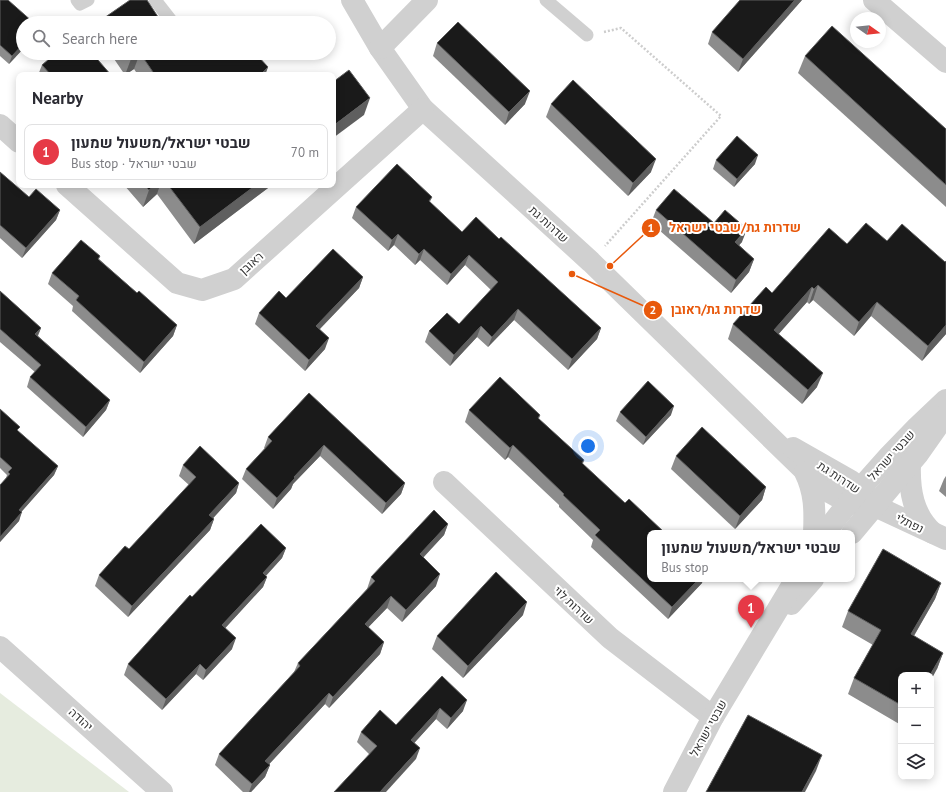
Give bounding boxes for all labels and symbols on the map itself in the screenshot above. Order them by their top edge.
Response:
north arrow [850,12,886,48]
street label: שדרות גת [526,202,572,246]
callout: שדרות גת/שבטי ישראל [641,215,809,240]
text: שדרות גת/שבטי ישראל [669,219,801,236]
text: 1 [648,220,654,235]
street label: ראובן [236,248,266,278]
callout: שדרות גת/ראובן [643,297,770,322]
text: שדרות גת/ראובן [671,301,761,318]
text: 2 [650,302,656,317]
street label: שבטי ישראל [864,427,918,483]
your location [578,436,598,456]
street label: שדרות גת [815,458,863,496]
street label: נפתלי [894,510,926,536]
street label: שדרות לוי [551,583,597,627]
pin: 1 [738,595,764,628]
street label: שבטי ישראל [686,697,730,759]
street label: יהודה [66,704,96,734]

